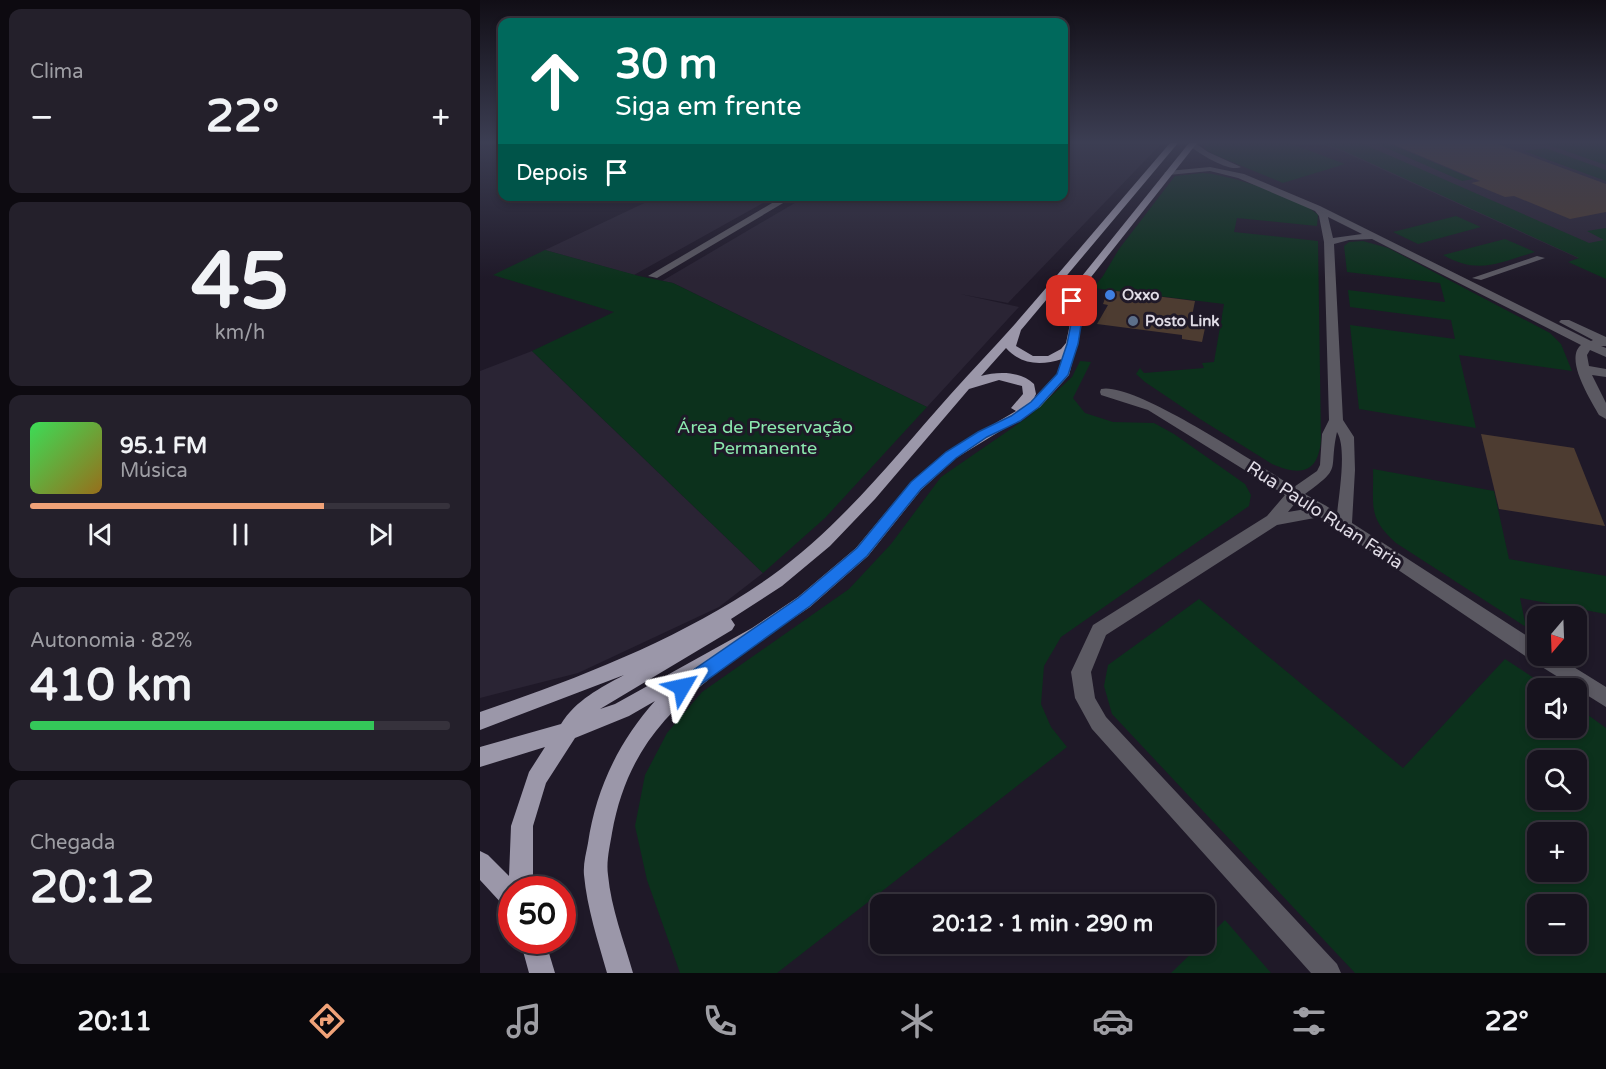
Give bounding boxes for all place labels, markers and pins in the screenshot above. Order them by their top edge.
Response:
pin [1046,275,1097,326]
place label: Oxxo [1122,286,1159,304]
marker: Oxxo [1103,288,1117,302]
place label: Posto Link [1145,312,1219,330]
marker: Posto Link [1126,314,1140,328]

